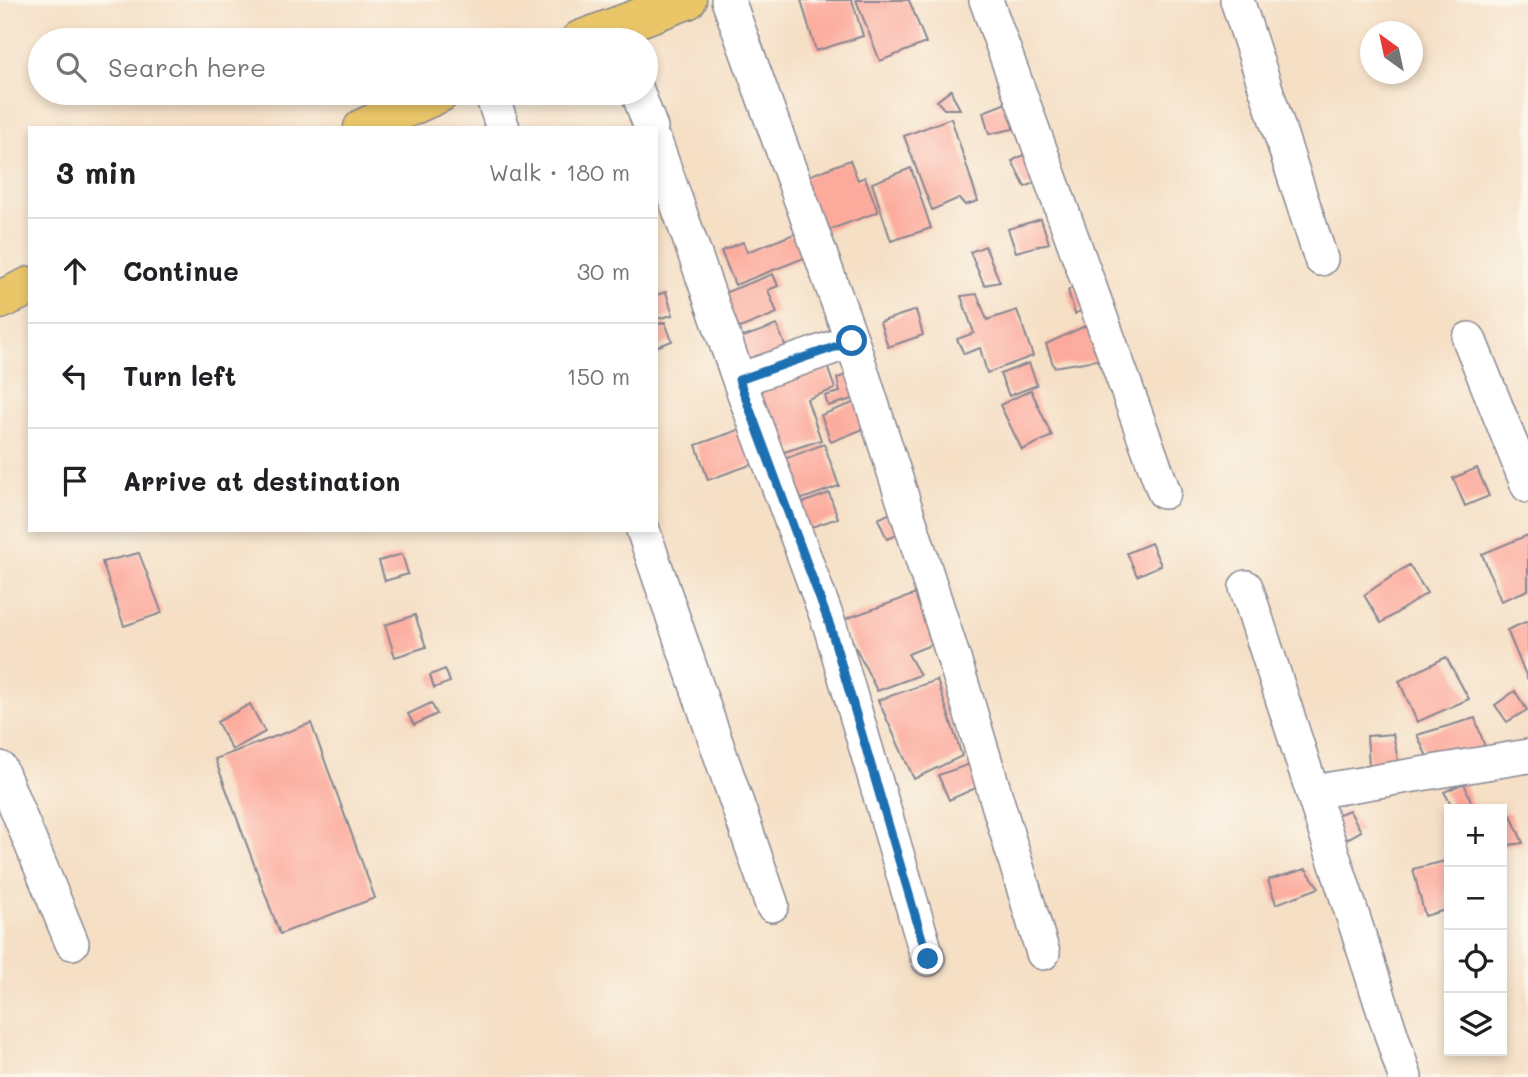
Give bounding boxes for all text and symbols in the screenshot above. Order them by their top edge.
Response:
north arrow [1360,21,1423,84]
search box [28,28,658,105]
icon: search [52,48,90,86]
text: Search here [108,50,266,84]
text: 3 min [56,152,136,192]
text: Walk · 180 m [489,157,630,187]
icon: ahead [56,252,94,290]
text: Continue [123,254,239,288]
text: 30 m [577,256,630,286]
route start [836,325,867,356]
icon: left [56,357,94,395]
text: Turn left [123,359,236,393]
text: 150 m [566,361,630,391]
icon: arrive [56,462,94,500]
text: Arrive at destination [123,464,400,498]
map controls [1444,804,1507,1056]
button: + [1444,804,1507,867]
button: − [1444,867,1507,930]
button: locate [1444,930,1507,993]
route end [912,943,943,974]
button: layers [1444,993,1507,1056]

